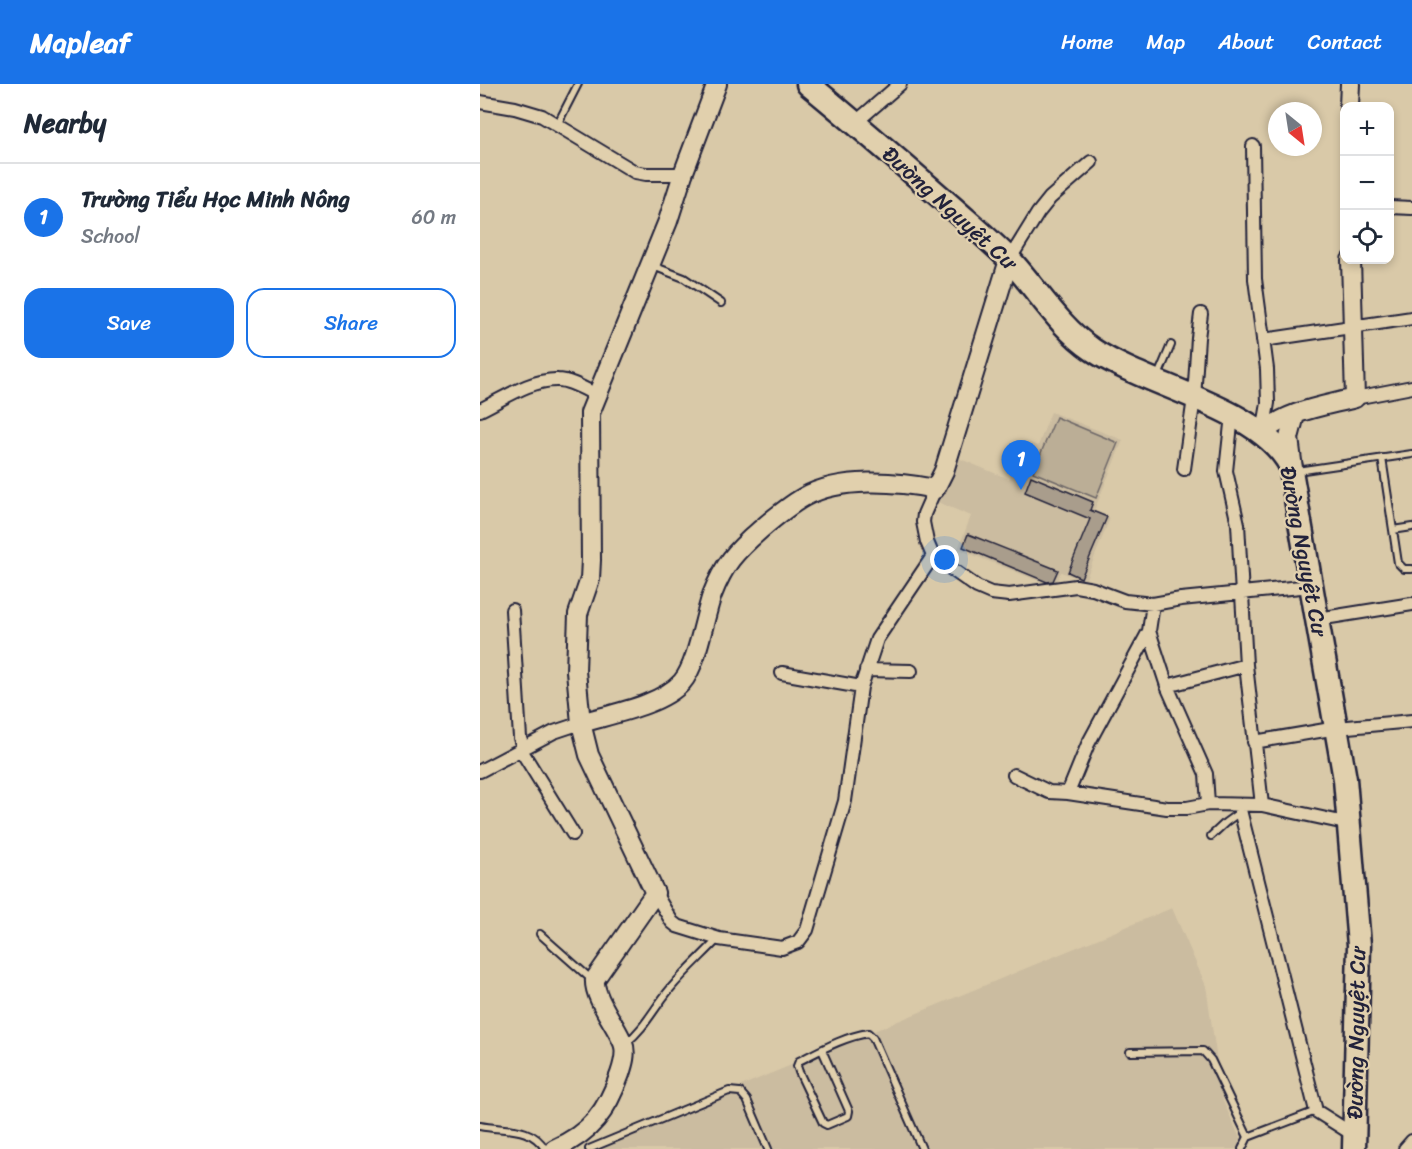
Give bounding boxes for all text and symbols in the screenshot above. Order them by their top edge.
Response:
text: Mapleaf [30,18,130,67]
text: Home [1061,23,1113,61]
text: Map [1146,23,1185,61]
text: About [1218,23,1275,61]
text: Contact [1308,23,1382,61]
text: Nearby [24,100,106,146]
north arrow [1268,102,1322,156]
map controls [1340,102,1394,264]
button: + [1340,102,1394,156]
street label: Đường Nguyệt Cư [873,136,1028,281]
button: − [1340,156,1394,210]
text: Trường Tiểu Học Minh Nông [81,180,350,219]
text: 1 [39,200,48,235]
text: 60 m [411,200,456,235]
button: locate [1340,210,1394,264]
text: School [81,219,140,254]
button: Save [24,288,234,358]
button: Share [246,288,456,358]
pin: 1 [1002,440,1040,490]
street label: Đường Nguyệt Cư [1268,463,1340,640]
your location [930,545,959,574]
street label: Đường Nguyệt Cư [1335,945,1377,1119]

